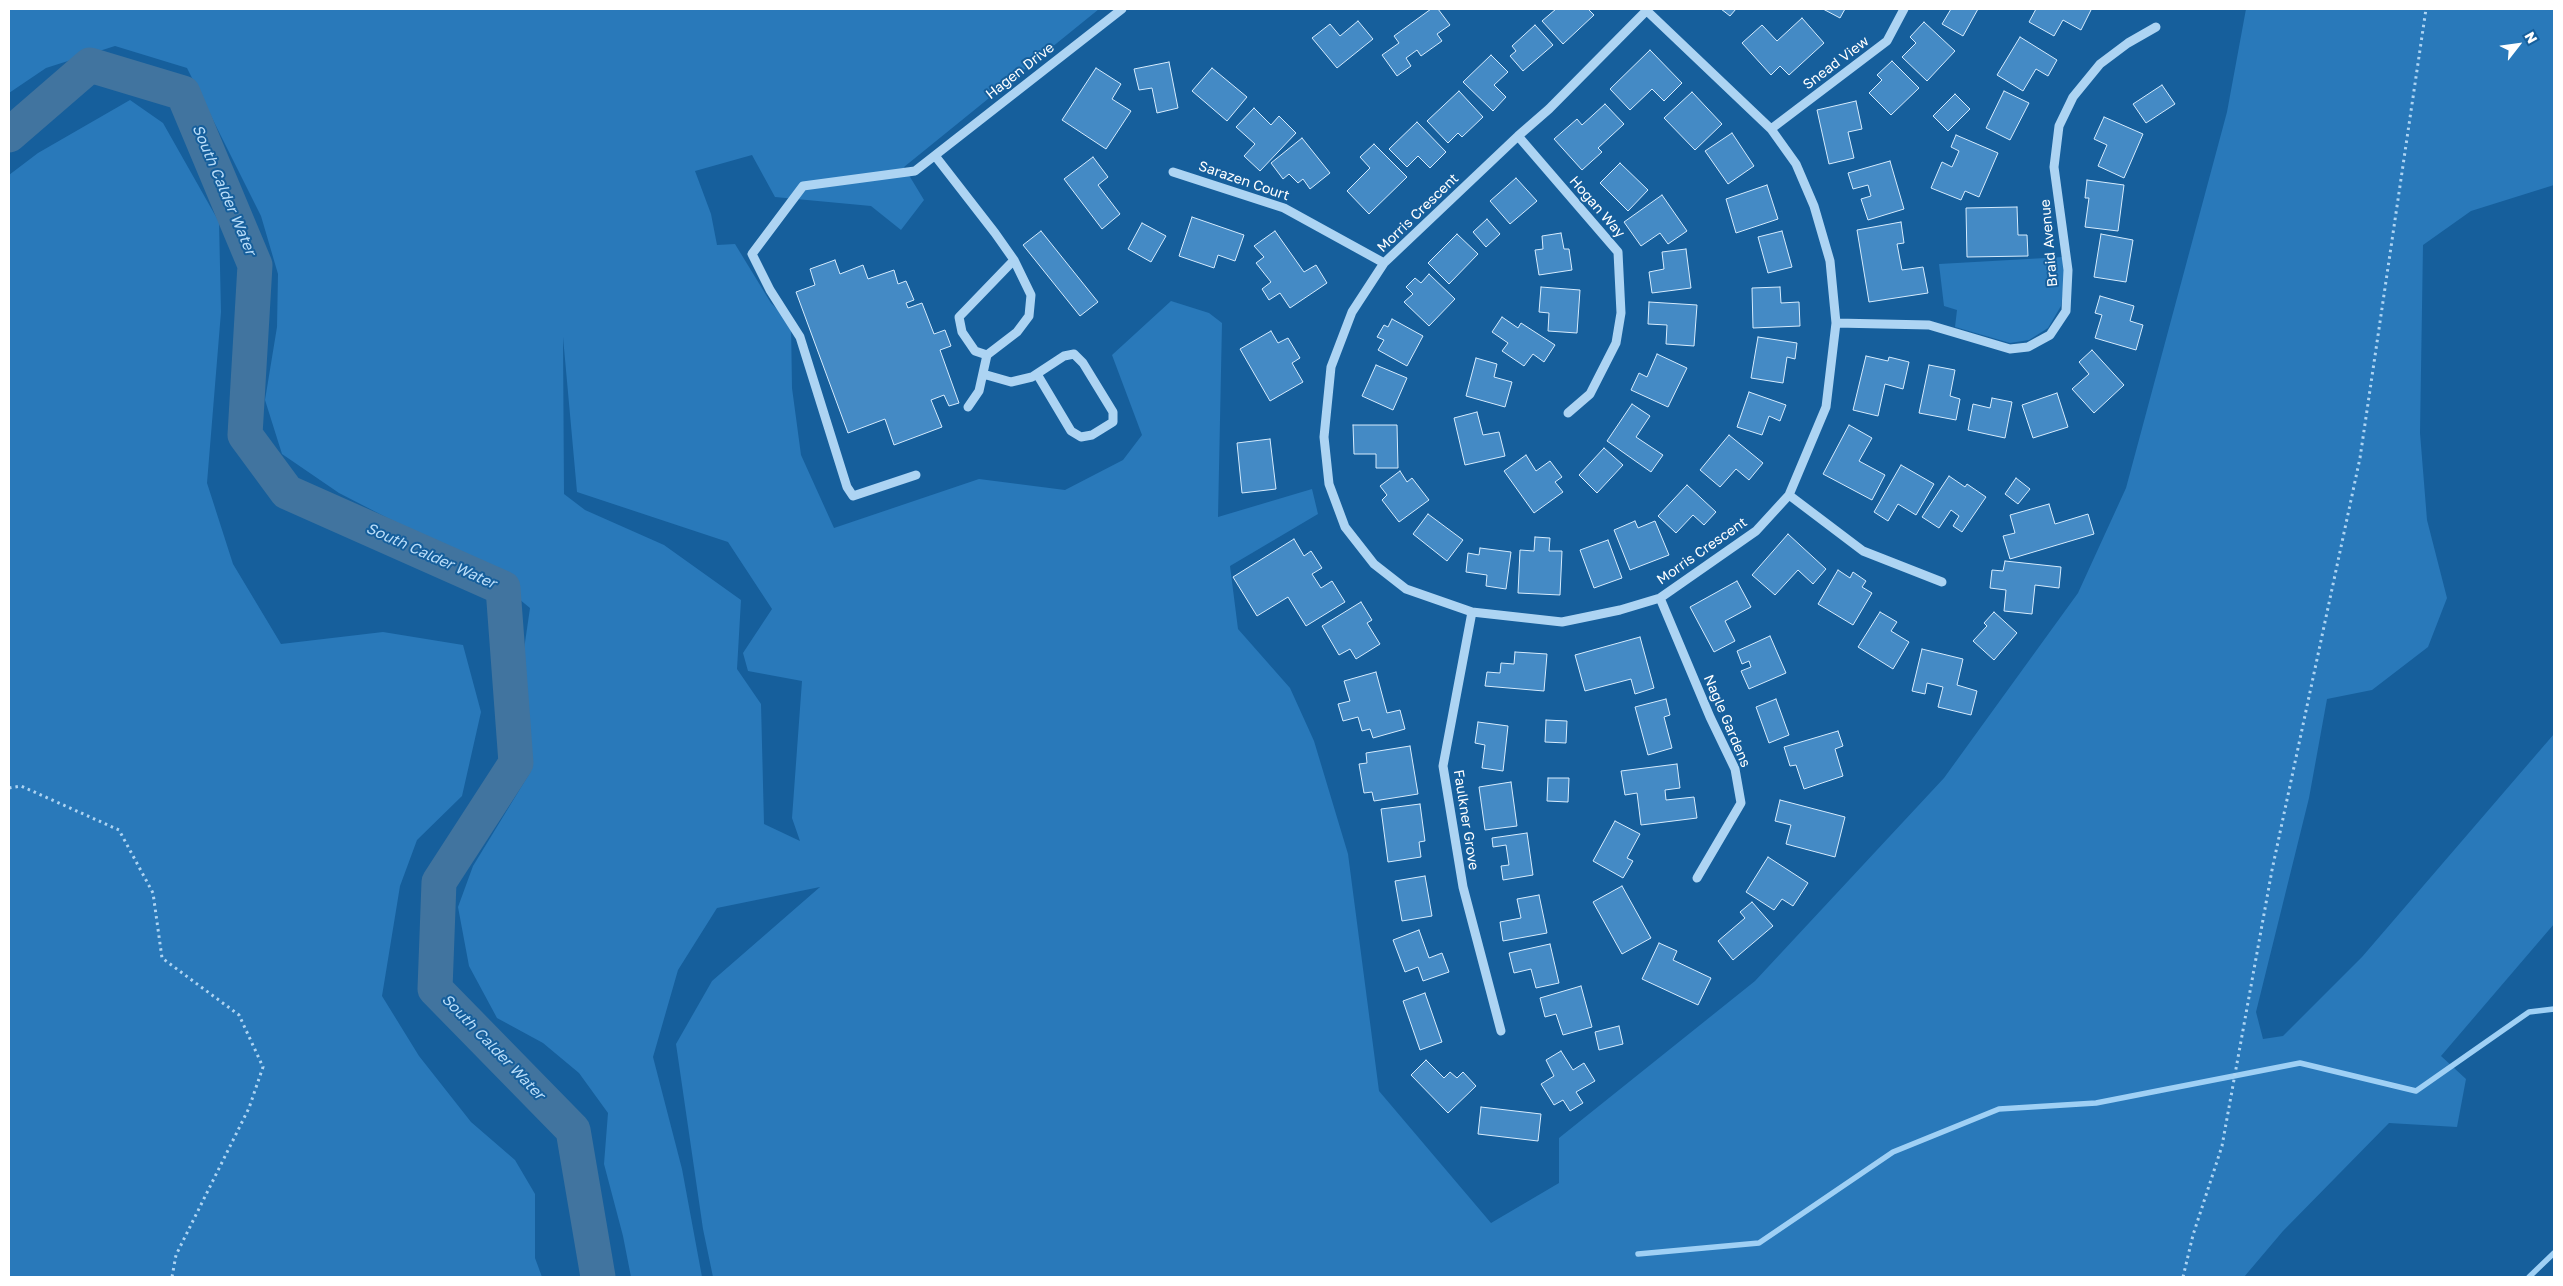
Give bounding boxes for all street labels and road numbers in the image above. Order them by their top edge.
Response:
street label: Snead View [1800,33,1872,93]
street label: Hagen Drive [982,39,1058,103]
street label: Sarazen Court [1196,158,1292,204]
street label: Morris Crescent [1374,170,1462,256]
street label: Hogan Way [1566,173,1628,241]
street label: Braid Avenue [2037,198,2061,288]
street label: Morris Crescent [1654,514,1750,588]
street label: Nagle Gardens [1700,672,1754,770]
street label: Faulkner Grove [1450,769,1482,871]

